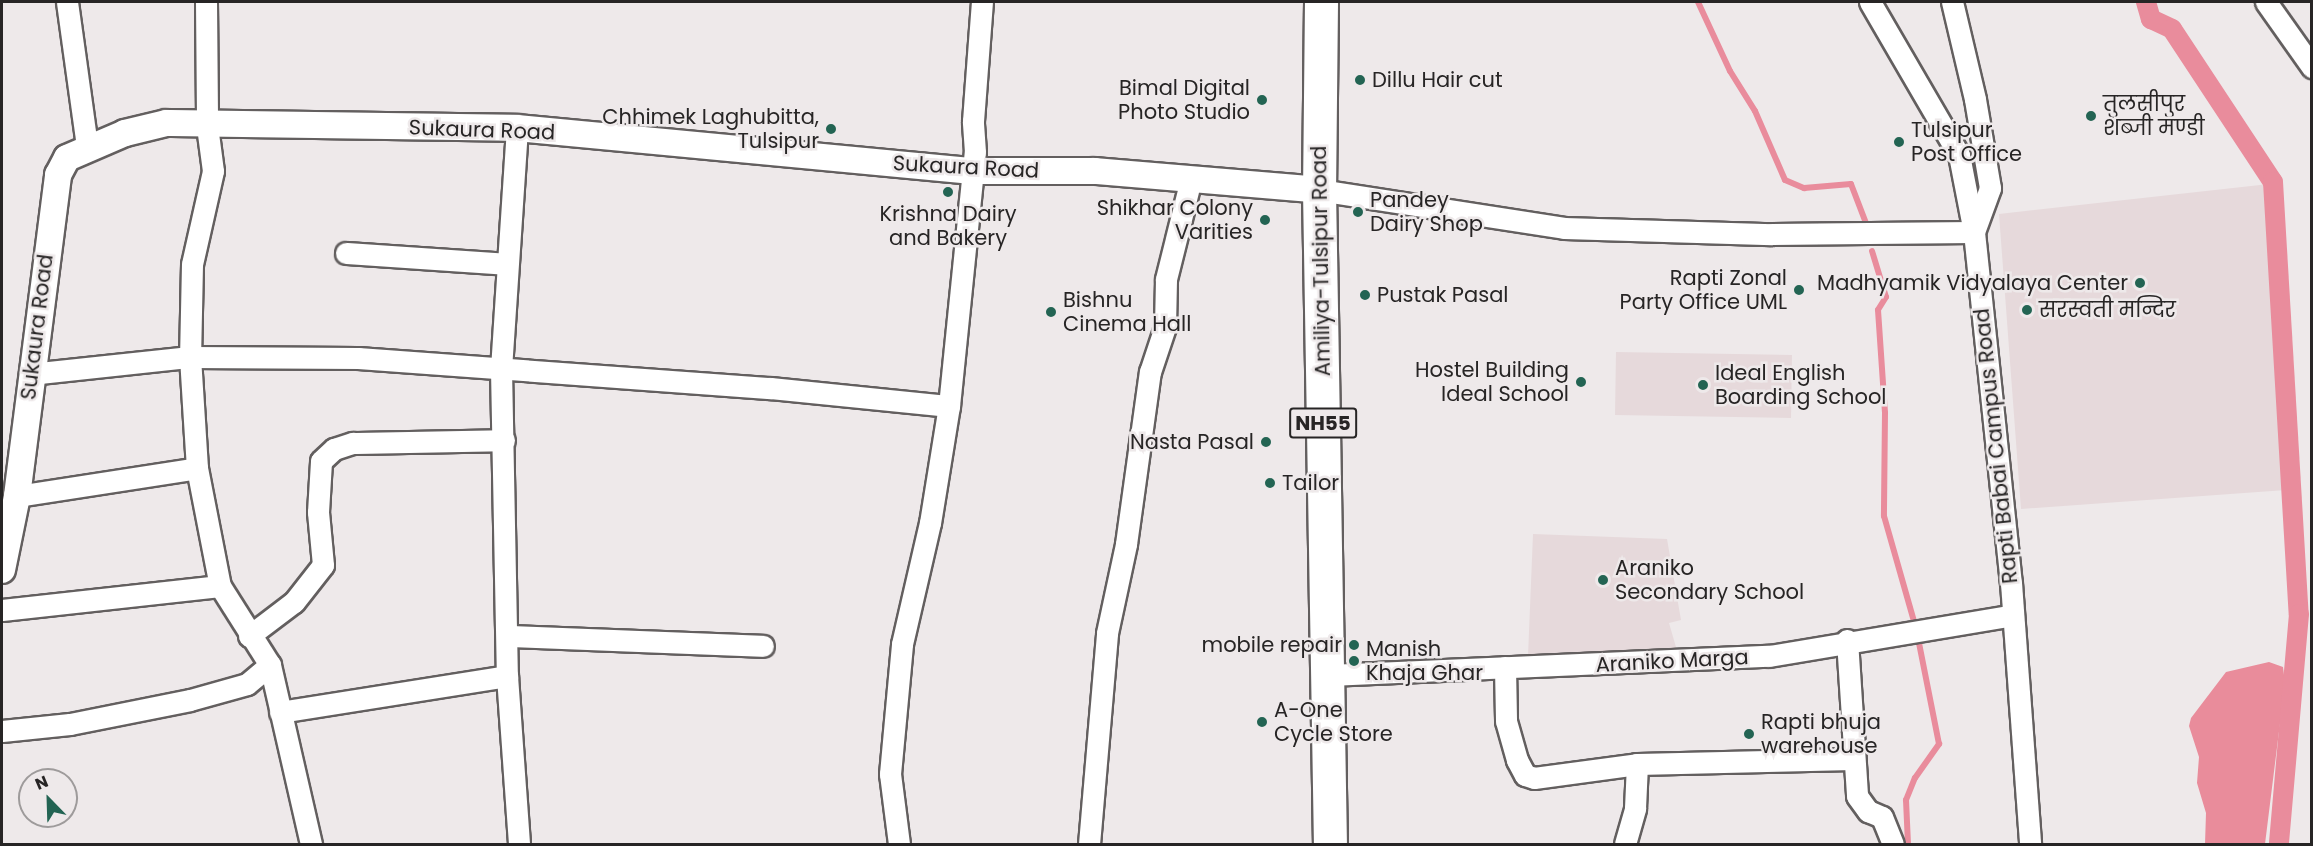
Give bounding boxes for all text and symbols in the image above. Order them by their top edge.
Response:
place label: Dillu Hair cut [1372,67,1503,93]
marker: Dillu Hair cut [1353,73,1367,87]
place label: Bimal Digital Photo Studio [1118,75,1250,125]
place label: तुलसीपुर शब्जी मण्डी [2103,91,2204,141]
marker: Bimal Digital Photo Studio [1255,93,1269,107]
place label: Chhimek Laghubitta, Tulsipur [602,104,819,154]
marker: तुलसीपुर शब्जी मण्डी [2084,109,2098,123]
street label: Sukaura Road [408,115,556,145]
place label: Tulsipur Post Office [1911,117,2022,167]
marker: Chhimek Laghubitta, Tulsipur [824,122,838,136]
marker: Tulsipur Post Office [1892,135,1906,149]
street label: Amiliya-Tulsipur Road [1306,145,1336,377]
street label: Sukaura Road [892,151,1040,183]
marker: Krishna Dairy and Bakery [941,185,955,199]
place label: Pandey Dairy Shop [1370,187,1483,237]
place label: Shikhar Colony Varities [1097,195,1253,245]
place label: Krishna Dairy and Bakery [879,201,1017,251]
marker: Pandey Dairy Shop [1351,205,1365,219]
marker: Shikhar Colony Varities [1258,213,1272,227]
street label: Sukaura Road [16,253,58,401]
place label: Rapti Zonal Party Office UML [1620,265,1787,315]
place label: Madhyamik Vidyalaya Center [1817,270,2128,296]
marker: Madhyamik Vidyalaya Center [2133,276,2147,290]
place label: Pustak Pasal [1377,282,1509,308]
marker: Rapti Zonal Party Office UML [1792,283,1806,297]
place label: Bishnu Cinema Hall [1063,287,1191,337]
marker: Pustak Pasal [1358,288,1372,302]
place label: सरस्वती मन्दिर [2039,297,2176,323]
marker: सरस्वती मन्दिर [2020,303,2034,317]
marker: Bishnu Cinema Hall [1044,305,1058,319]
street label: Rapti Babai Campus Road [1969,307,2023,585]
place label: Hostel Building Ideal School [1415,357,1569,407]
place label: Ideal English Boarding School [1715,360,1887,410]
marker: Hostel Building Ideal School [1574,375,1588,389]
marker: Ideal English Boarding School [1696,378,1710,392]
road number: NH55 [1288,406,1358,440]
place label: Nasta Pasal [1130,429,1254,455]
marker: Nasta Pasal [1259,435,1273,449]
place label: Tailor [1282,470,1339,496]
marker: Tailor [1263,476,1277,490]
place label: Araniko Secondary School [1615,555,1804,605]
marker: Araniko Secondary School [1596,573,1610,587]
place label: mobile repair [1202,632,1342,658]
place label: Manish Khaja Ghar [1366,636,1483,686]
marker: mobile repair [1347,638,1361,652]
street label: Araniko Marga [1595,644,1749,678]
marker: Manish Khaja Ghar [1347,654,1361,668]
place label: A-One Cycle Store [1274,697,1393,747]
place label: Rapti bhuja warehouse [1761,709,1881,759]
marker: A-One Cycle Store [1255,715,1269,729]
marker: Rapti bhuja warehouse [1742,727,1756,741]
north arrow [18,768,78,828]
text: N [32,770,52,796]

